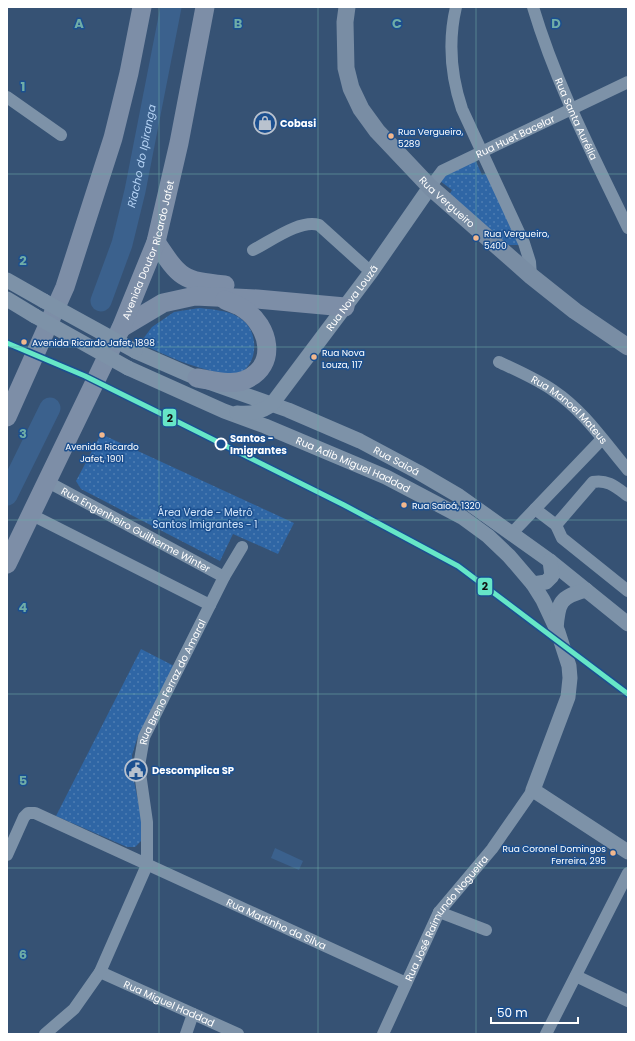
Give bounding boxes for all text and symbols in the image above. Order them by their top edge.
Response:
text: A [74,14,84,33]
text: B [234,14,243,33]
text: C [392,14,402,33]
text: D [551,14,561,33]
street label: Rua Santa Aurélia [551,75,601,163]
text: 1 [21,77,25,96]
water label: Riacho do Ipiranga [123,102,160,209]
shop icon: Cobasi [252,110,278,136]
street label: Rua Huet Bacelar [473,111,558,162]
place label: Cobasi [280,116,316,131]
place label: Rua Vergueiro, 5289 [398,126,463,150]
marker: Rua Vergueiro, 5289 [386,131,396,141]
street label: Rua Vergueiro [416,173,478,231]
street label: Avenida Doutor Ricardo Jafet [118,179,178,322]
place label: Rua Vergueiro, 5400 [484,228,549,252]
marker: Rua Vergueiro, 5400 [471,233,481,243]
text: 2 [19,251,27,270]
street label: Rua Nova Louzã [322,262,382,334]
marker: Avenida Ricardo Jafet, 1898 [19,337,29,347]
place label: Avenida Ricardo Jafet, 1898 [32,337,155,349]
place label: Rua Nova Louza, 117 [322,347,365,371]
marker: Rua Nova Louza, 117 [309,352,319,362]
street label: Rua Manoel Mateus [528,372,611,447]
line badge: 2 [162,408,177,427]
text: 2 [167,410,173,426]
text: 3 [19,424,27,443]
marker: Avenida Ricardo Jafet, 1901 [97,430,107,440]
place label: Santos - Imigrantes [230,431,287,458]
street label: Rua Adib Miguel Haddad [293,433,413,497]
marker: Santos - Imigrantes [214,437,228,451]
place label: Avenida Ricardo Jafet, 1901 [65,441,139,465]
street label: Rua Saioá [371,443,422,479]
street label: Rua Engenheiro Guilherme Winter [58,484,213,576]
marker: Rua Saioá, 1320 [399,500,409,510]
place label: Rua Saioá, 1320 [412,500,481,512]
park label: Área Verde - Metrô Santos Imigrantes - 1 [153,505,257,532]
line badge: 2 [477,577,493,596]
text: 2 [482,578,488,594]
text: 4 [19,598,28,617]
street label: Rua Breno Ferraz do Amaral [136,617,210,746]
public building icon: Descomplica SP [123,757,149,783]
place label: Descomplica SP [152,763,234,778]
text: 5 [19,771,27,790]
place label: Rua Coronel Domingos Ferreira, 295 [503,843,606,867]
marker: Rua Coronel Domingos Ferreira, 295 [608,848,618,858]
street label: Rua José Raimundo Nogueira [401,852,492,984]
street label: Rua Martinho da Silva [224,895,329,954]
text: 6 [19,945,27,964]
street label: Rua Miguel Haddad [121,977,217,1031]
scale bar [491,999,578,1025]
text: 50 m [497,1004,528,1021]

